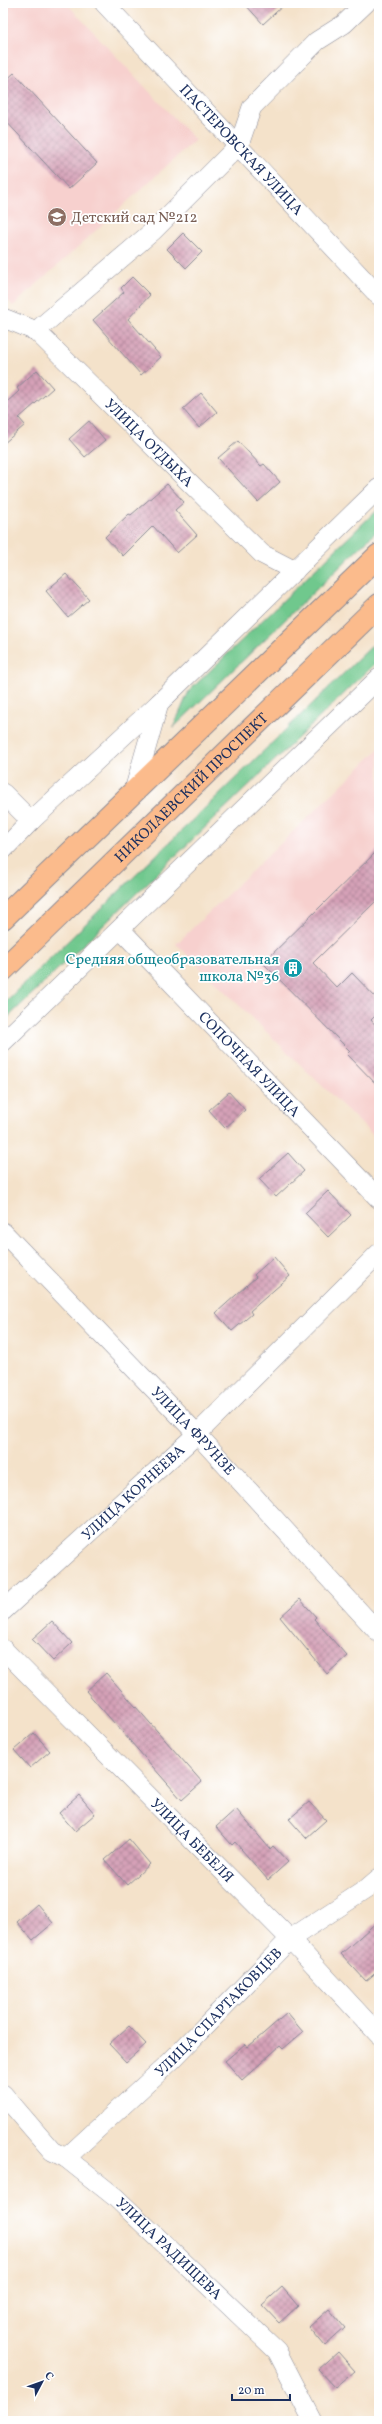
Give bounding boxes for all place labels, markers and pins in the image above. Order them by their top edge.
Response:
school or university icon: Детский сад №212 [46,206,68,228]
place label: Детский сад №212 [71,208,198,229]
place label: Средняя общеобразовательная школа №36 [66,950,279,988]
building icon: Средняя общеобразовательная школа №36 [282,957,304,979]

